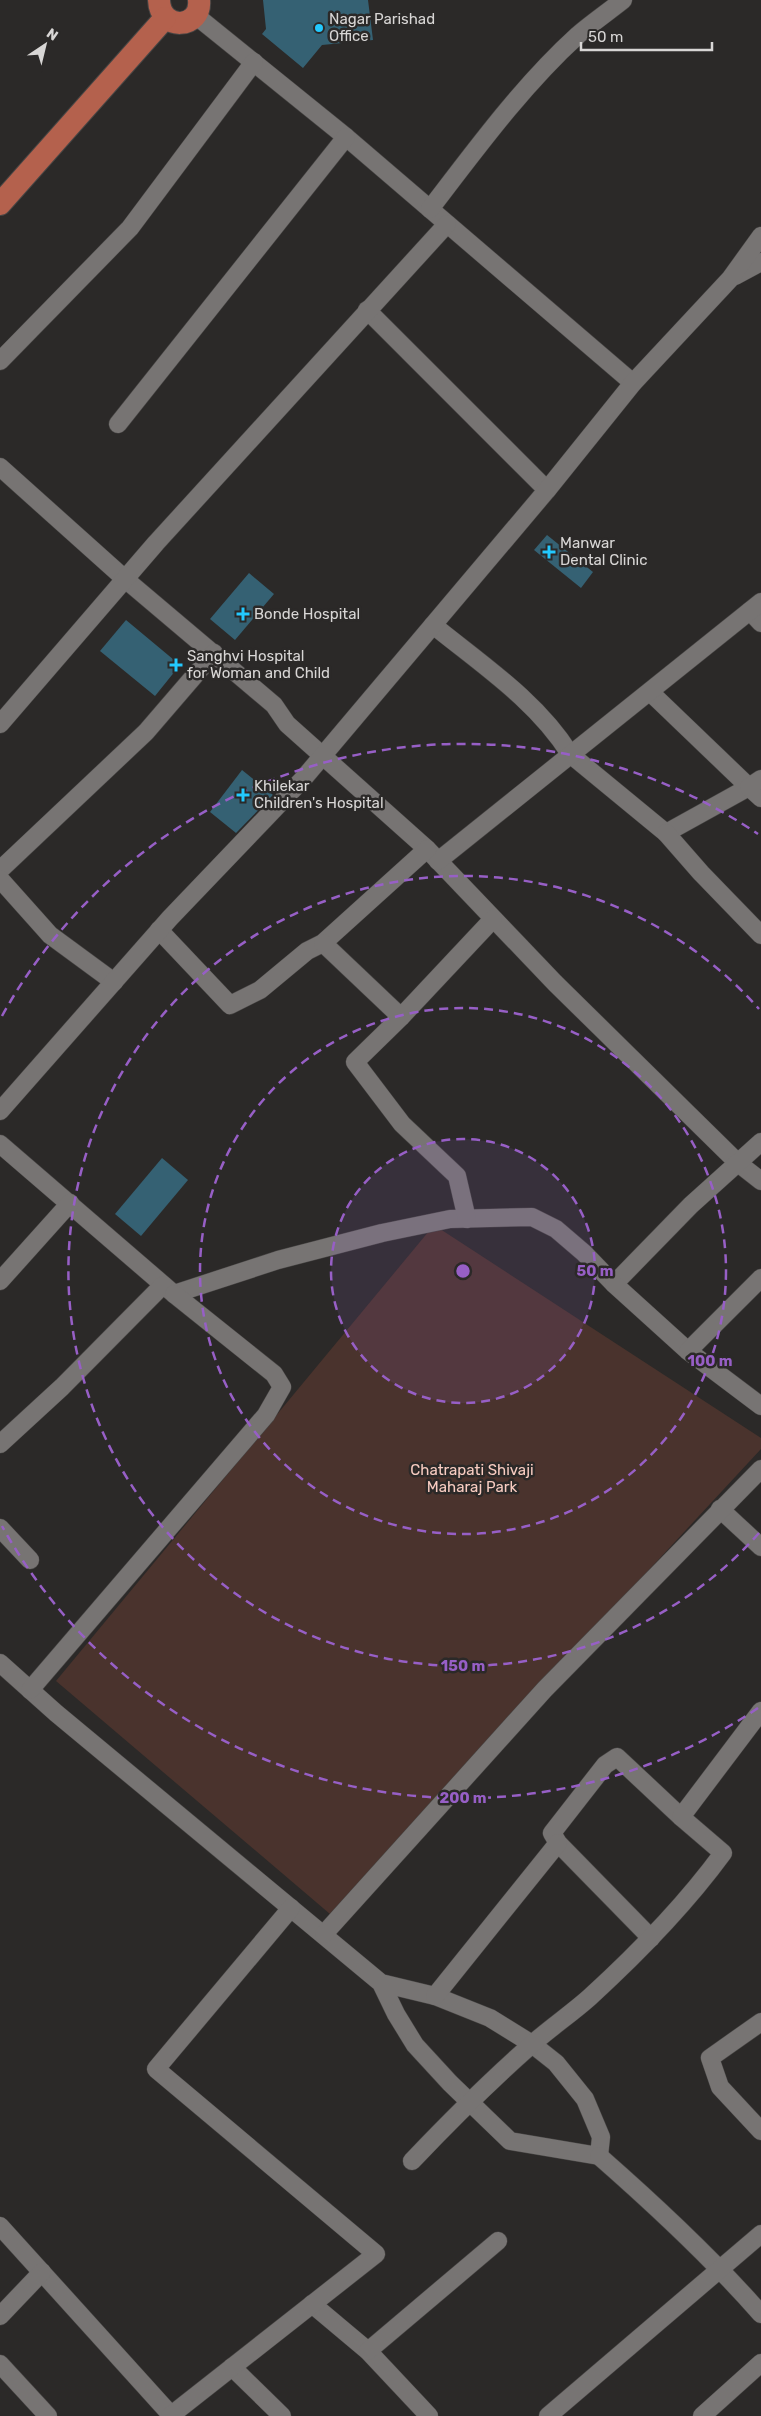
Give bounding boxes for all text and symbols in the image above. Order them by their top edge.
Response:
place label: Nagar Parishad Office [329,10,435,45]
north arrow [20,20,70,70]
scale bar [581,20,712,52]
marker: Nagar Parishad Office [313,22,325,34]
text: N [43,25,61,45]
text: 50 m [588,28,623,46]
place label: Manwar Dental Clinic [560,534,647,569]
marker: Manwar Dental Clinic [542,545,556,559]
place label: Bonde Hospital [254,605,360,623]
marker: Bonde Hospital [236,607,250,621]
place label: Sanghvi Hospital for Woman and Child [187,647,330,682]
marker: Sanghvi Hospital for Woman and Child [169,658,183,672]
place label: Khilekar Children's Hospital [254,777,384,812]
marker: Khilekar Children's Hospital [236,788,250,802]
centre of rings [454,1262,472,1280]
text: 50 m [577,1262,613,1280]
text: 100 m [688,1352,732,1370]
park label: Chatrapati Shivaji Maharaj Park [410,1461,534,1496]
text: 150 m [441,1657,485,1675]
text: 200 m [439,1789,487,1807]

